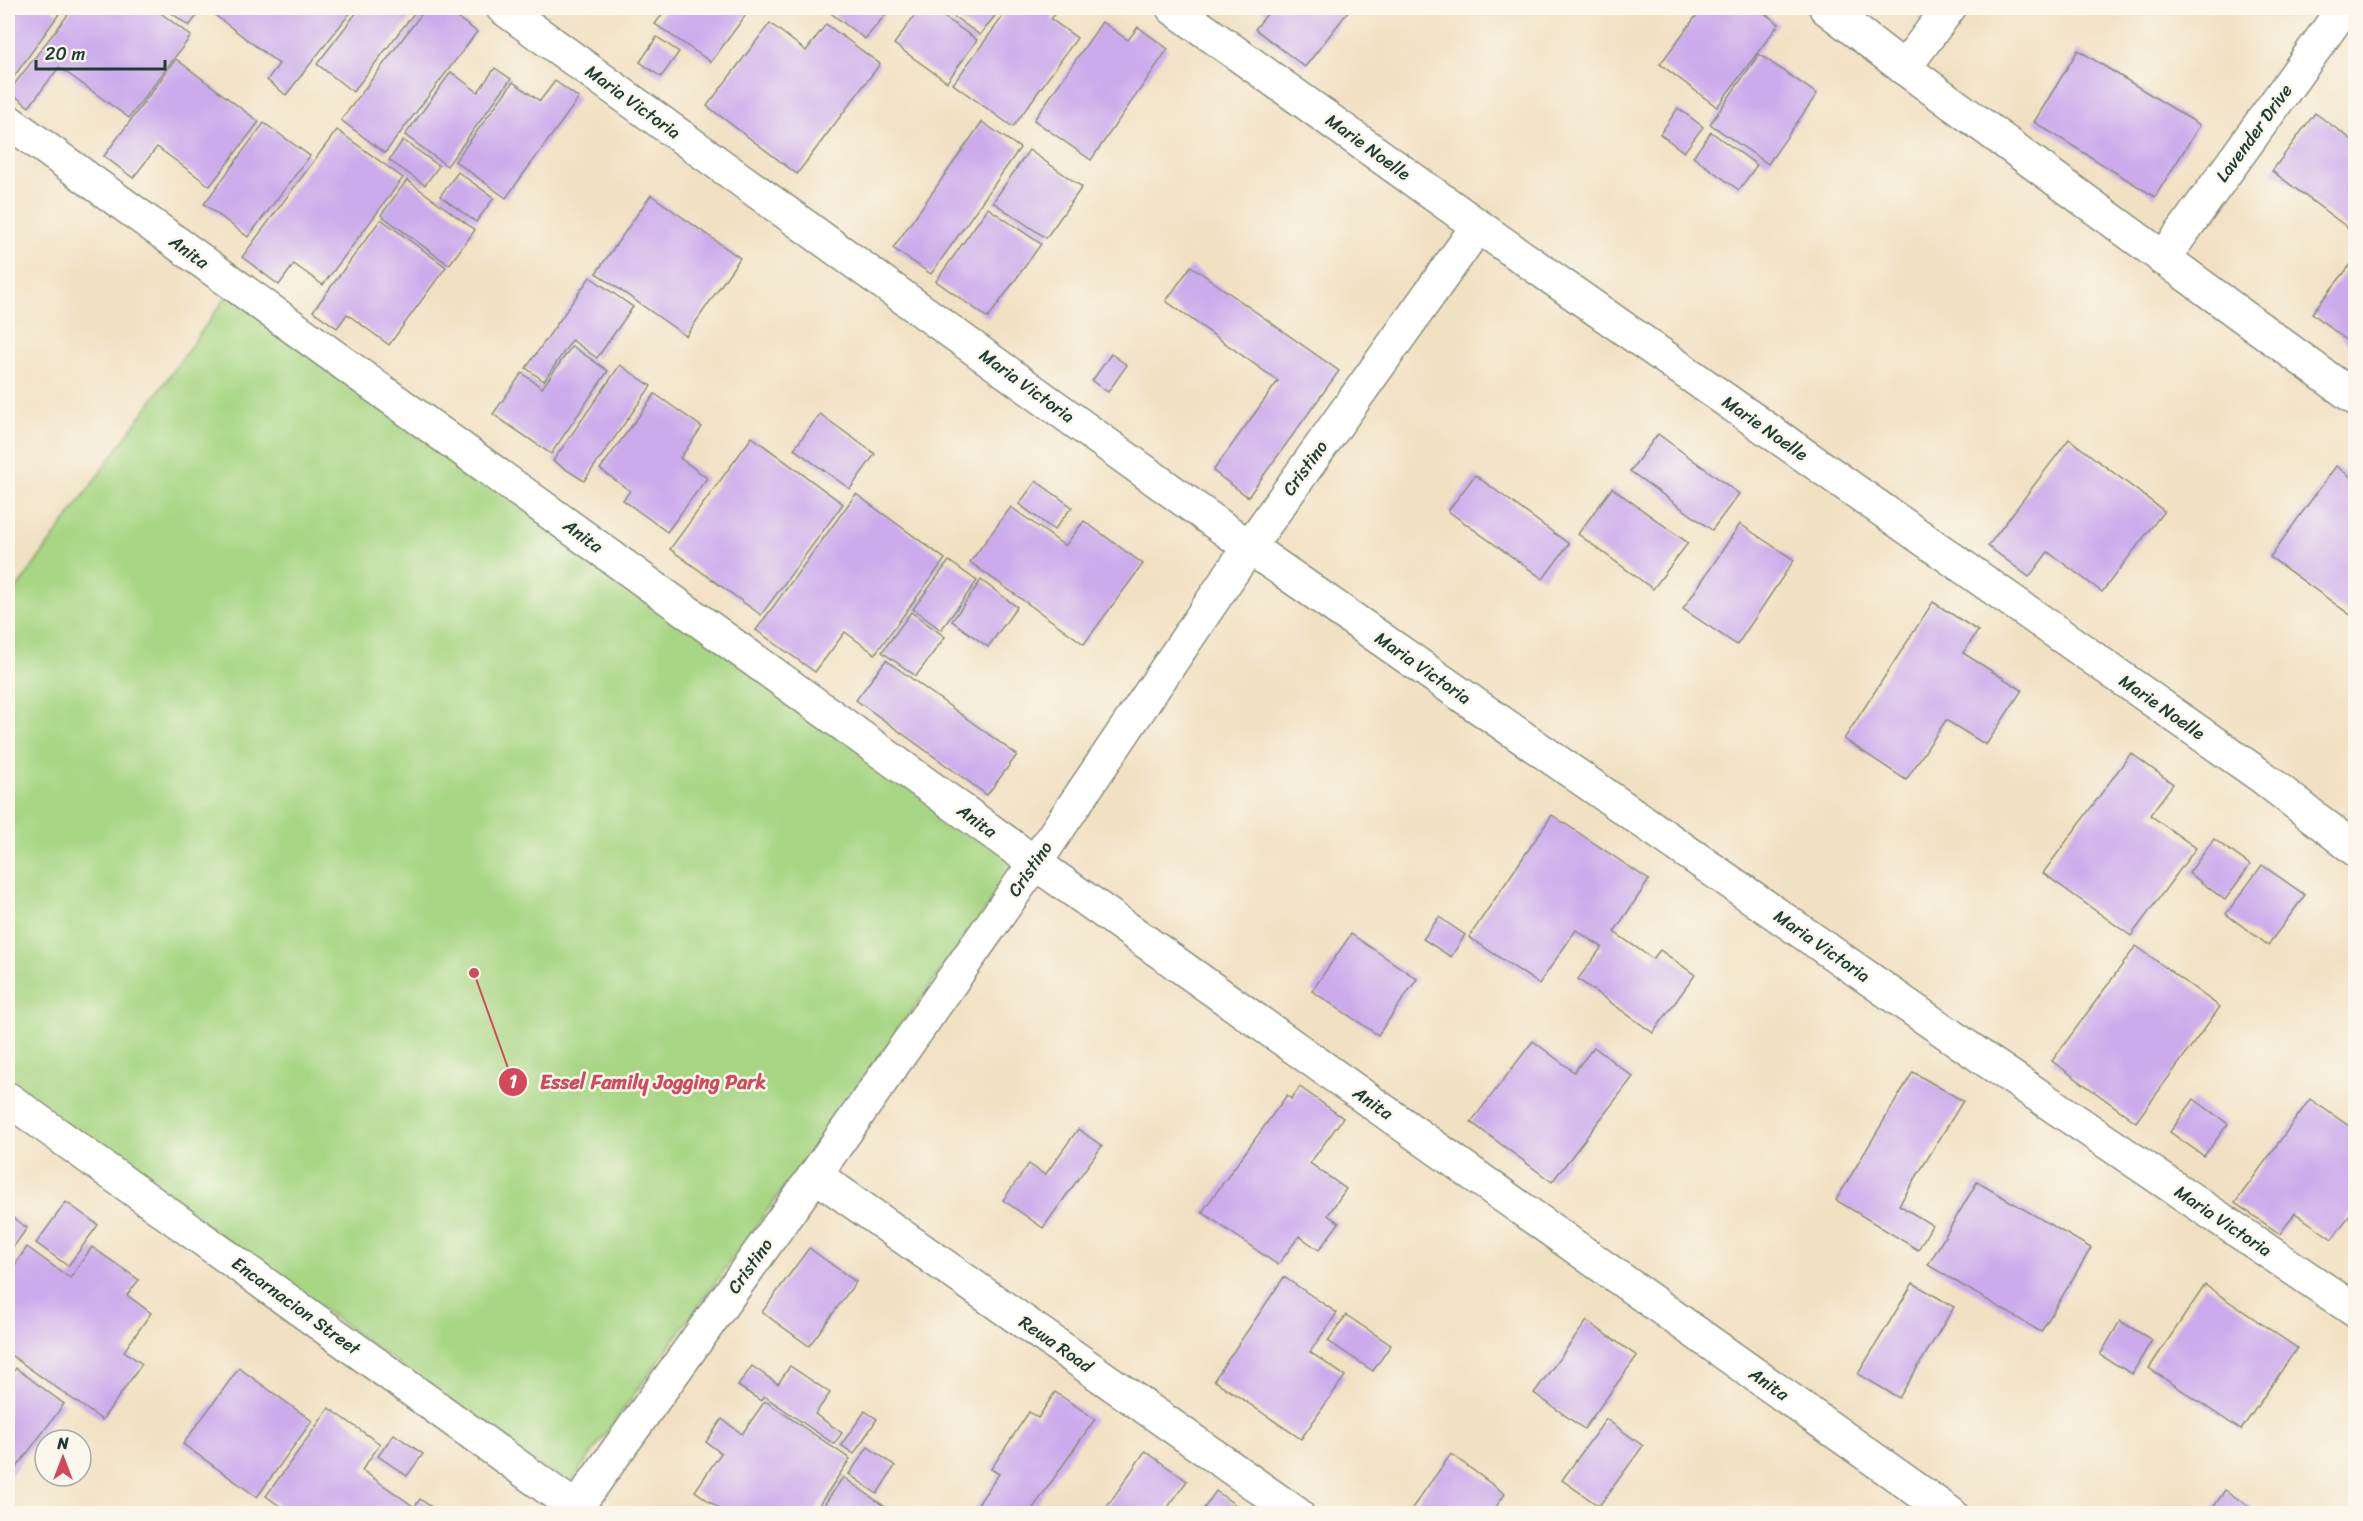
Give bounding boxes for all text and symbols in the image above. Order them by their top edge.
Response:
scale bar [36,33,165,71]
text: 20 m [45,38,85,70]
street label: Maria Victoria [578,56,688,148]
street label: Lavender Drive [2207,77,2301,189]
street label: Marie Noelle [1318,105,1418,189]
street label: Anita [161,226,217,278]
street label: Maria Victoria [972,340,1082,432]
street label: Marie Noelle [1715,386,1815,470]
street label: Cristino [1274,433,1336,503]
street label: Anita [555,510,611,562]
street label: Maria Victoria [1368,623,1478,713]
street label: Marie Noelle [2112,665,2212,749]
street label: Anita [949,795,1005,847]
street label: Cristino [999,834,1061,904]
street label: Maria Victoria [1767,901,1877,991]
callout: Essel Family Jogging Park [498,1063,778,1101]
text: Essel Family Jogging Park [540,1065,766,1100]
text: 1 [509,1066,517,1098]
street label: Anita [1345,1077,1401,1129]
street label: Maria Victoria [2168,1176,2278,1266]
street label: Cristino [719,1231,781,1301]
street label: Encarnacion Street [225,1248,368,1364]
street label: Rewa Road [1012,1307,1101,1382]
street label: Anita [1741,1358,1797,1410]
north arrow [33,1428,93,1488]
text: N [56,1429,69,1458]

